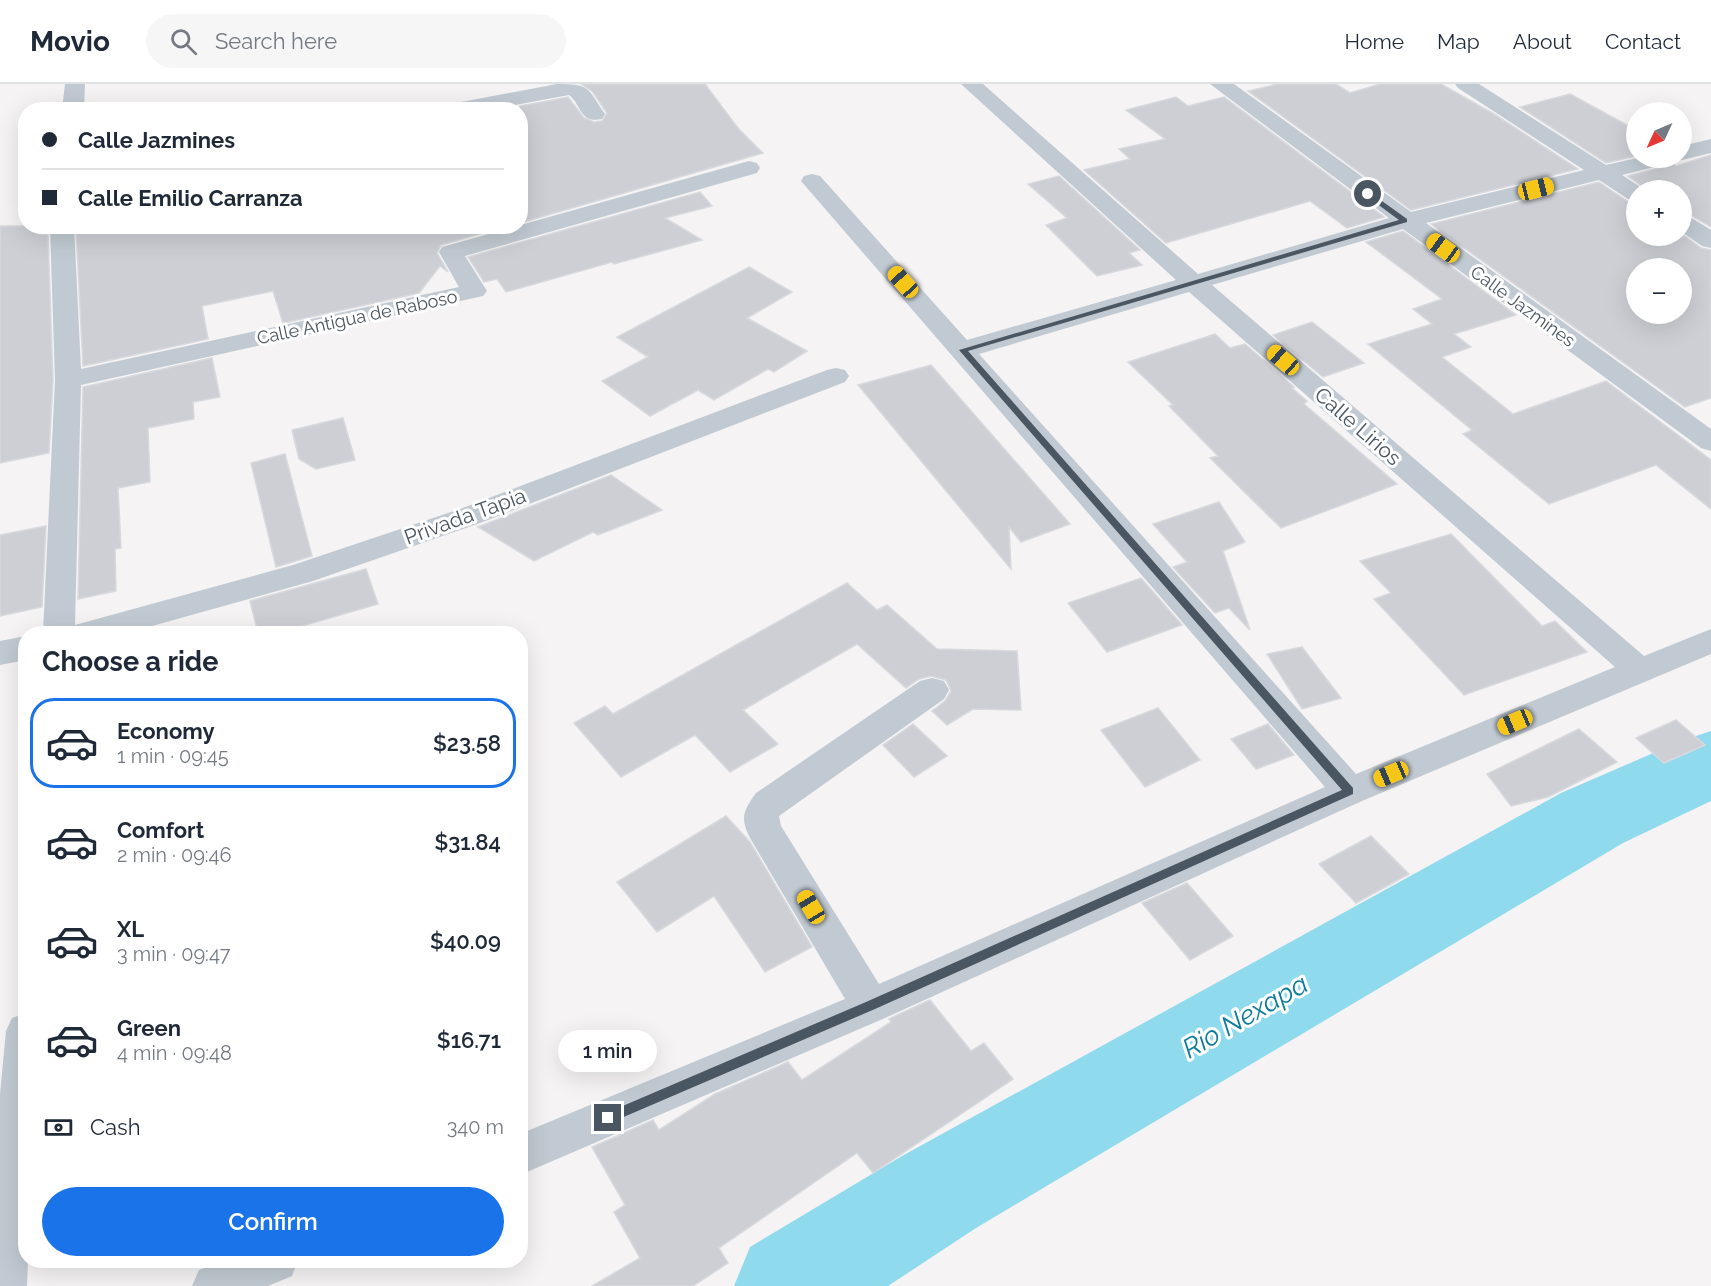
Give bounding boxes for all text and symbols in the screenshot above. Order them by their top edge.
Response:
search box [146,14,566,68]
text: Movio [30,25,110,58]
icon: search [167,25,200,58]
text: Search here [215,28,337,54]
text: Home [1345,29,1404,54]
text: Map [1437,29,1480,54]
text: About [1513,29,1572,54]
text: Contact [1605,29,1681,54]
north arrow [1626,102,1692,168]
map controls [1626,102,1692,324]
text: Calle Jazmines [78,127,235,153]
car [1516,176,1556,202]
route start [1354,180,1381,207]
button: + [1626,180,1692,246]
text: Calle Emilio Carranza [78,185,303,211]
car [1423,230,1463,266]
button: − [1626,258,1692,324]
street label: Calle Jazmines [1467,261,1580,351]
car [884,263,922,301]
street label: Calle Antigua de Raboso [255,285,459,349]
car [1264,341,1302,379]
street label: Calle Lirios [1310,382,1406,470]
street label: Privada Tapia [401,482,529,550]
text: Choose a ride [42,646,218,677]
car [1495,707,1535,737]
icon: car [45,716,99,770]
text: Economy [117,718,215,744]
text: $23.58 [433,730,501,756]
text: 1 min · 09:45 [117,744,229,768]
car [1371,759,1411,789]
icon: car [45,815,99,869]
text: Comfort [117,817,204,843]
text: $31.84 [434,829,501,855]
text: 2 min · 09:46 [117,843,232,867]
car [794,887,828,927]
icon: car [45,914,99,968]
text: XL [117,916,144,942]
text: $40.09 [430,928,501,954]
text: 3 min · 09:47 [117,942,230,966]
water label: Rio Nexapa [1177,968,1313,1064]
icon: car [45,1013,99,1067]
text: Green [117,1015,181,1041]
text: $16.71 [437,1027,501,1053]
callout: 1 min [558,1031,658,1073]
text: 1 min [583,1039,632,1063]
text: 4 min · 09:48 [117,1041,232,1065]
route end [594,1104,621,1131]
icon: cash [42,1111,75,1144]
text: Cash [90,1114,141,1140]
text: 340 m [447,1115,504,1139]
button: Confirm [42,1187,504,1256]

